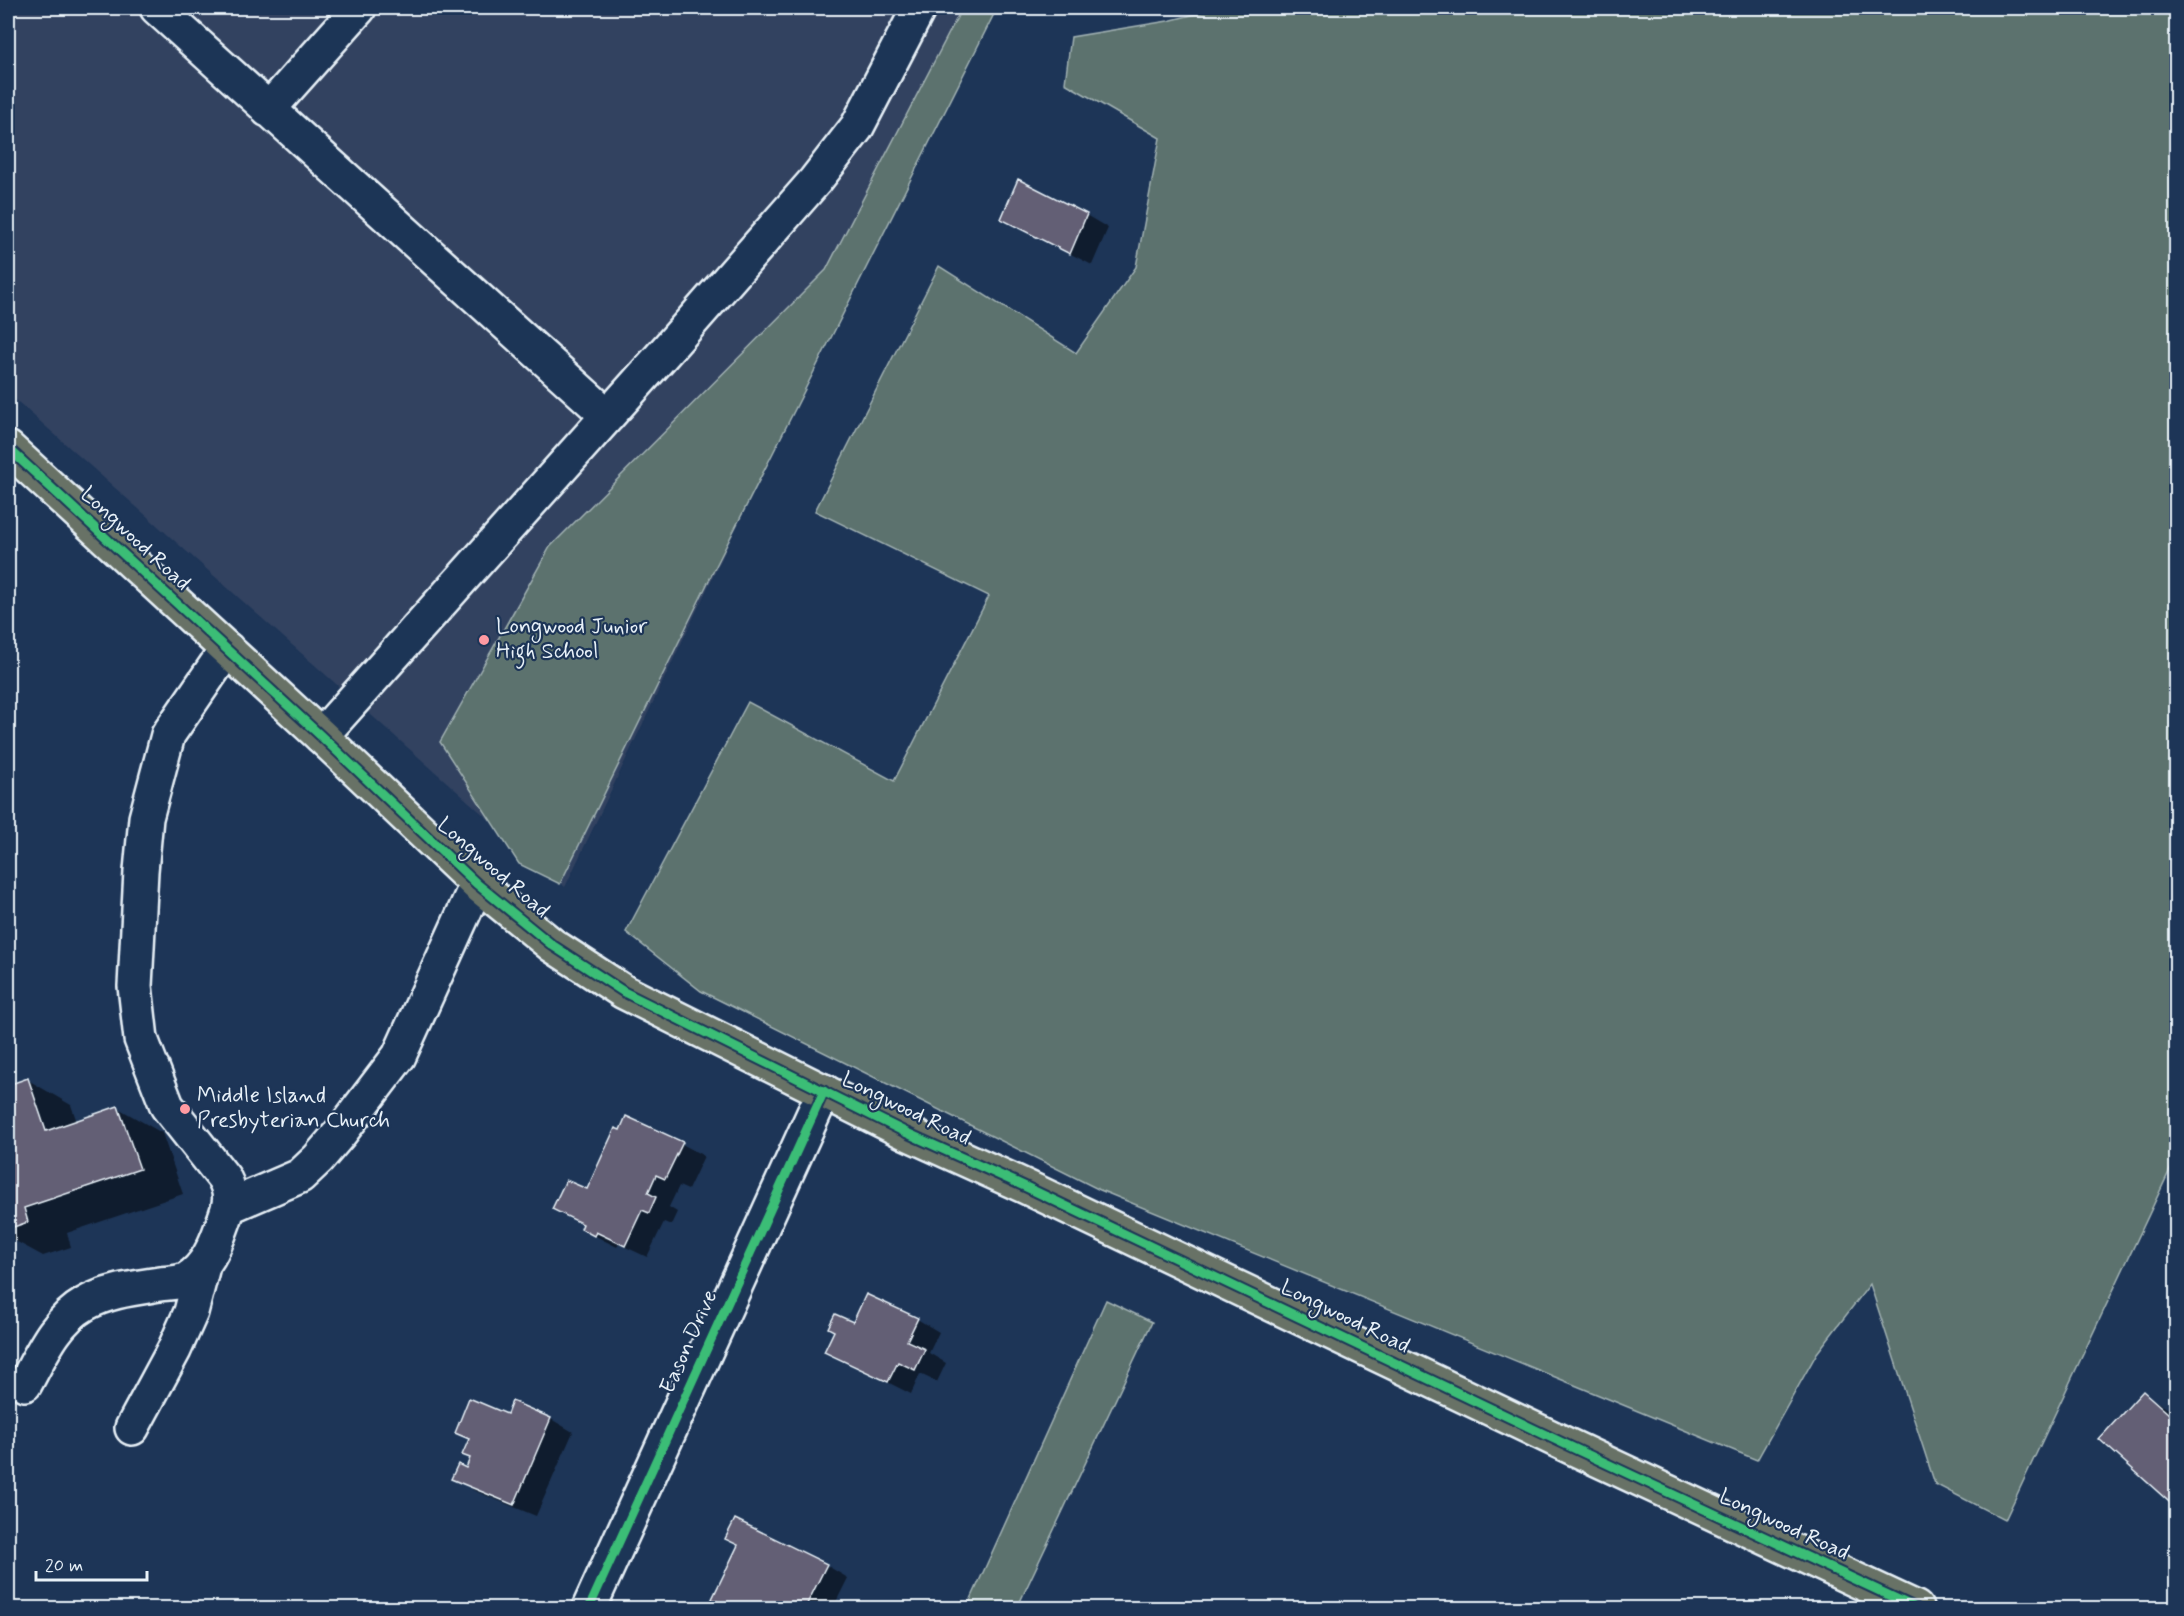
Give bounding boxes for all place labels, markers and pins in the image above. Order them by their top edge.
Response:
place label: Longwood Junior High School [496,613,648,669]
marker: Longwood Junior High School [477,633,491,647]
place label: Middle Island Presbyterian Church [197,1082,390,1135]
marker: Middle Island Presbyterian Church [178,1102,192,1116]

